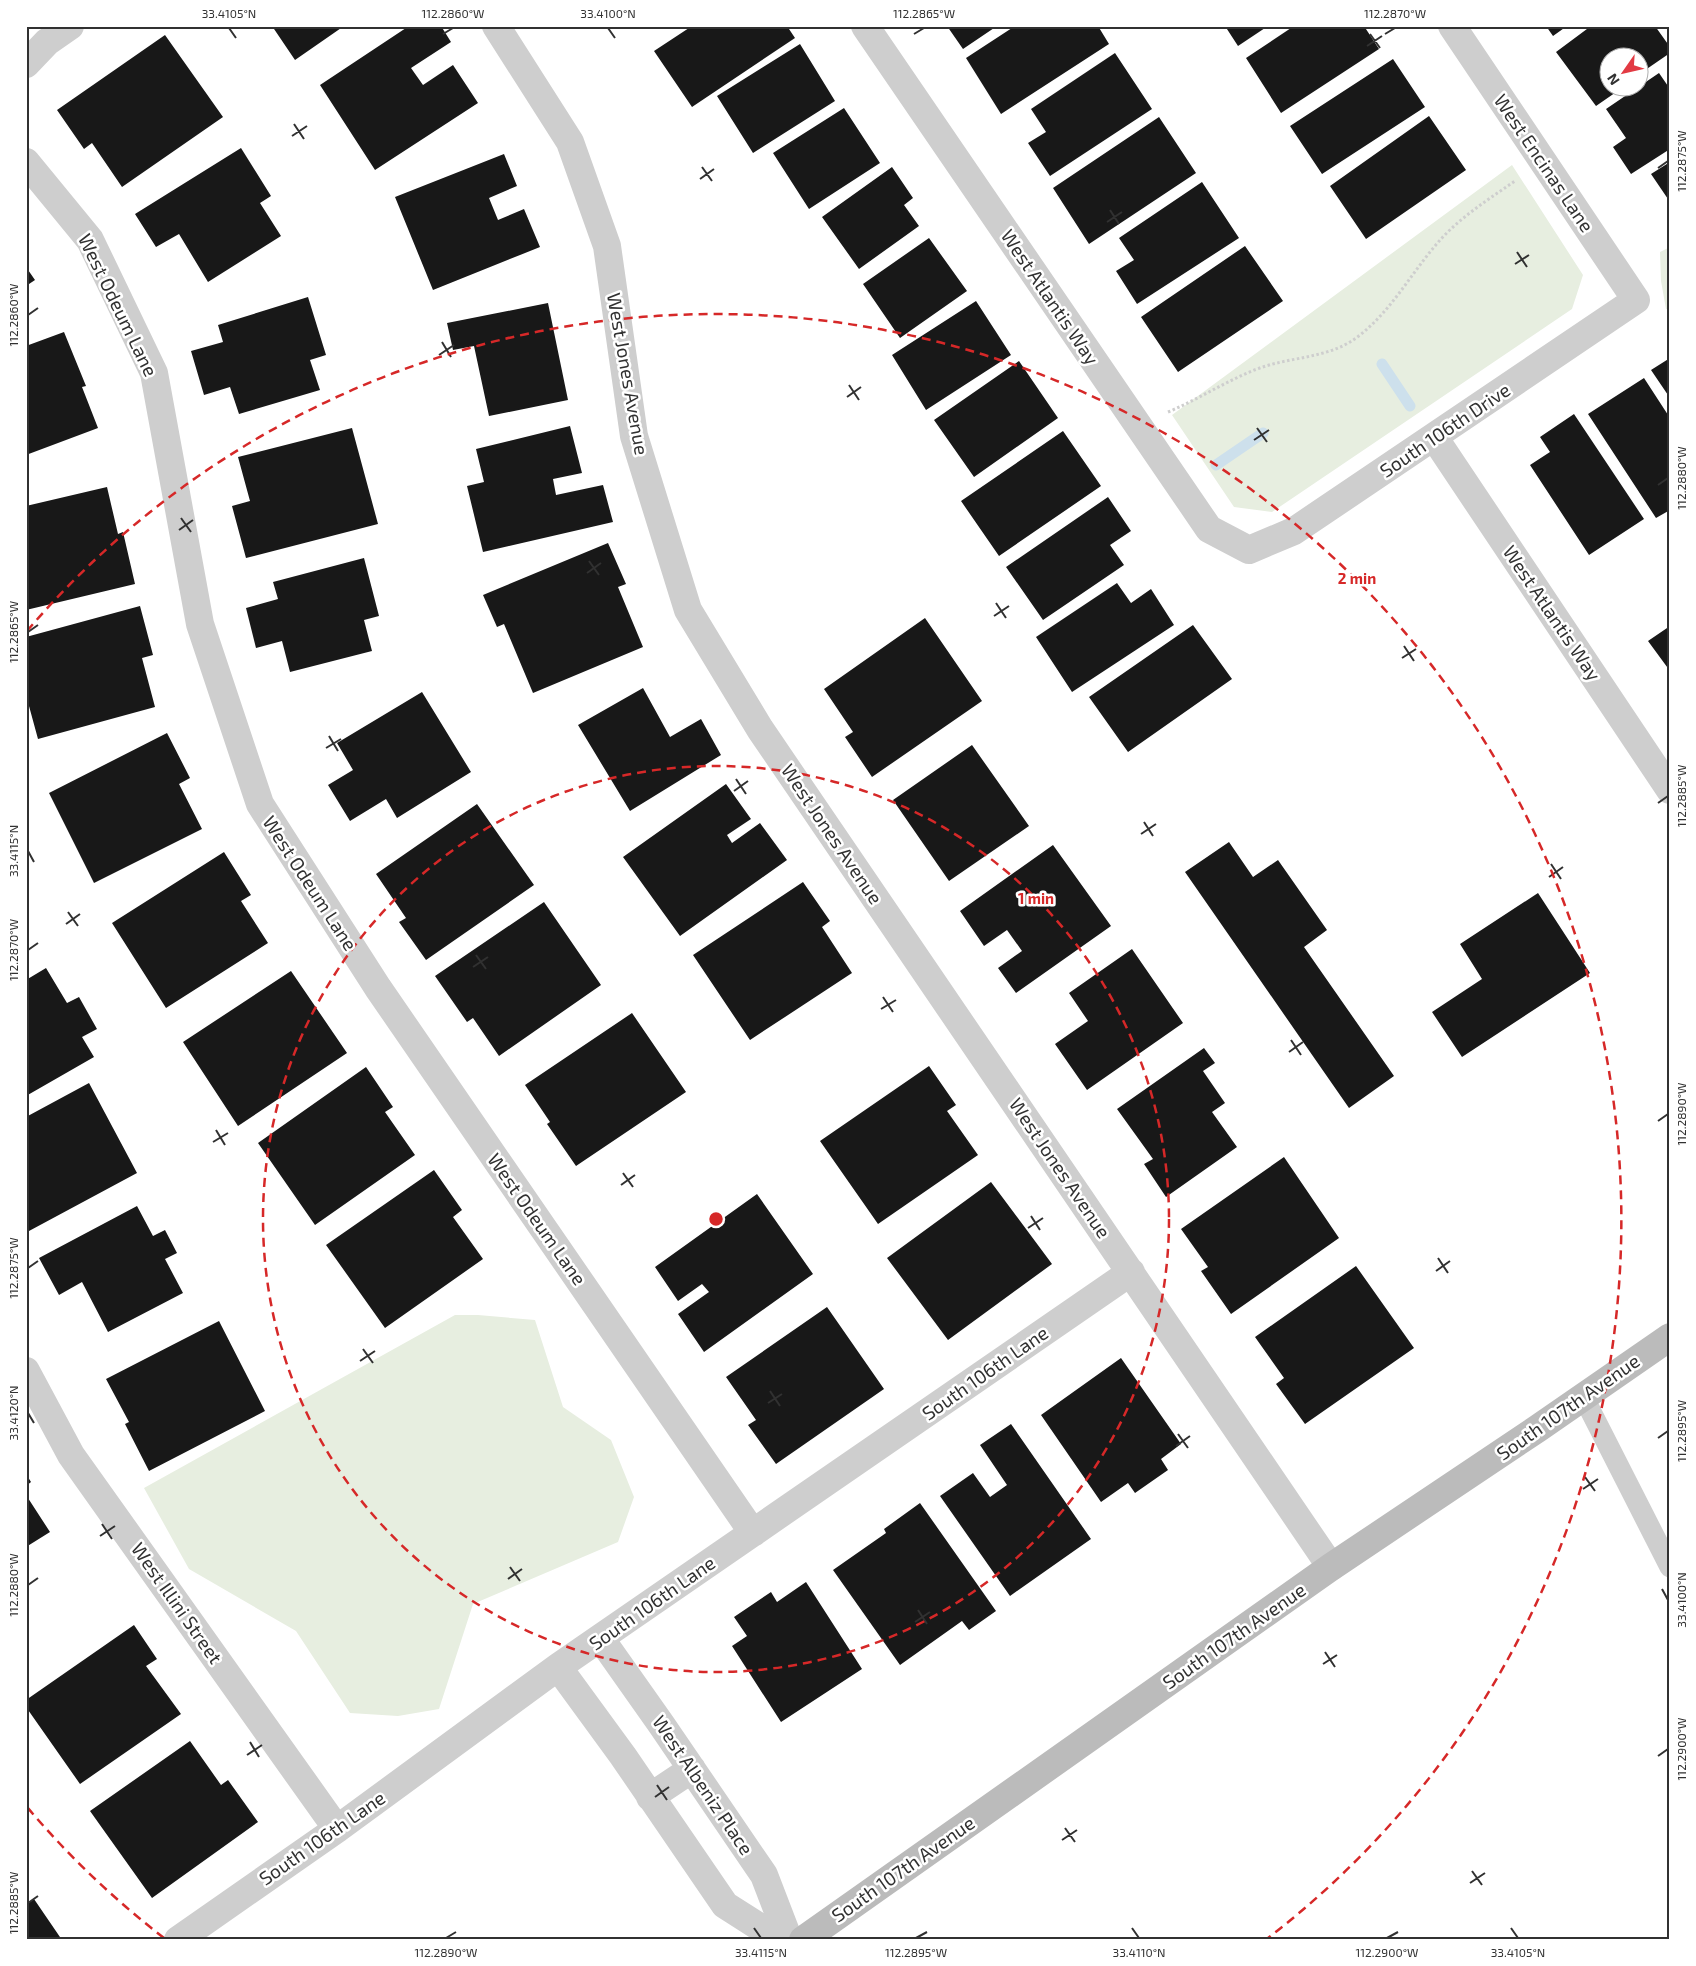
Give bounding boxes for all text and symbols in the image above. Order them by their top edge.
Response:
text: 33.4105°N [202,6,256,20]
text: 112.2860°W [422,6,484,20]
text: 33.4100°N [580,6,636,20]
text: 112.2865°W [893,6,955,20]
text: 112.2870°W [1364,6,1426,20]
north arrow [1598,48,1648,98]
text: N [1603,71,1623,88]
street label: West Encinas Lane [1490,89,1599,236]
text: 112.2875°W [1674,130,1688,192]
street label: West Atlantis Way [997,225,1104,369]
street label: West Odeum Lane [74,230,163,380]
text: 112.2860°W [6,284,20,346]
street label: West Jones Avenue [603,291,654,457]
street label: South 106th Drive [1375,377,1514,482]
text: 112.2880°W [1674,446,1688,510]
street label: West Atlantis Way [1499,541,1606,685]
text: 2 min [1338,569,1376,587]
text: 112.2865°W [6,601,20,663]
street label: West Jones Avenue [777,759,888,908]
text: 112.2885°W [1674,765,1688,827]
street label: West Odeum Lane [258,811,363,954]
text: 33.4115°N [6,825,20,877]
text: 1 min [1018,889,1054,907]
text: 112.2870°W [6,919,20,981]
text: 112.2890°W [1674,1083,1688,1145]
street label: West Jones Avenue [1005,1093,1116,1242]
street label: West Odeum Lane [483,1148,592,1289]
centre of rings [707,1210,725,1228]
text: 112.2875°W [6,1237,20,1299]
street label: South 106th Lane [917,1321,1052,1425]
street label: South 107th Avenue [1492,1349,1644,1465]
text: 33.4120°N [6,1386,20,1440]
text: 112.2895°W [1674,1400,1688,1462]
street label: West Illini Street [127,1538,228,1668]
street label: South 106th Lane [584,1551,719,1655]
text: 112.2880°W [6,1553,20,1617]
text: 33.4100°N [1674,1572,1688,1628]
street label: South 107th Avenue [1158,1578,1310,1694]
street label: West Albeniz Place [648,1711,759,1859]
text: 112.2900°W [1674,1718,1688,1780]
street label: South 106th Lane [254,1786,389,1890]
street label: South 107th Avenue [827,1811,979,1927]
text: 112.2885°W [6,1872,20,1934]
text: 112.2890°W [415,1945,477,1959]
text: 33.4115°N [735,1945,787,1959]
text: 112.2895°W [885,1945,947,1959]
text: 33.4110°N [1113,1945,1165,1959]
text: 112.2900°W [1356,1945,1418,1959]
text: 33.4105°N [1491,1945,1545,1959]

